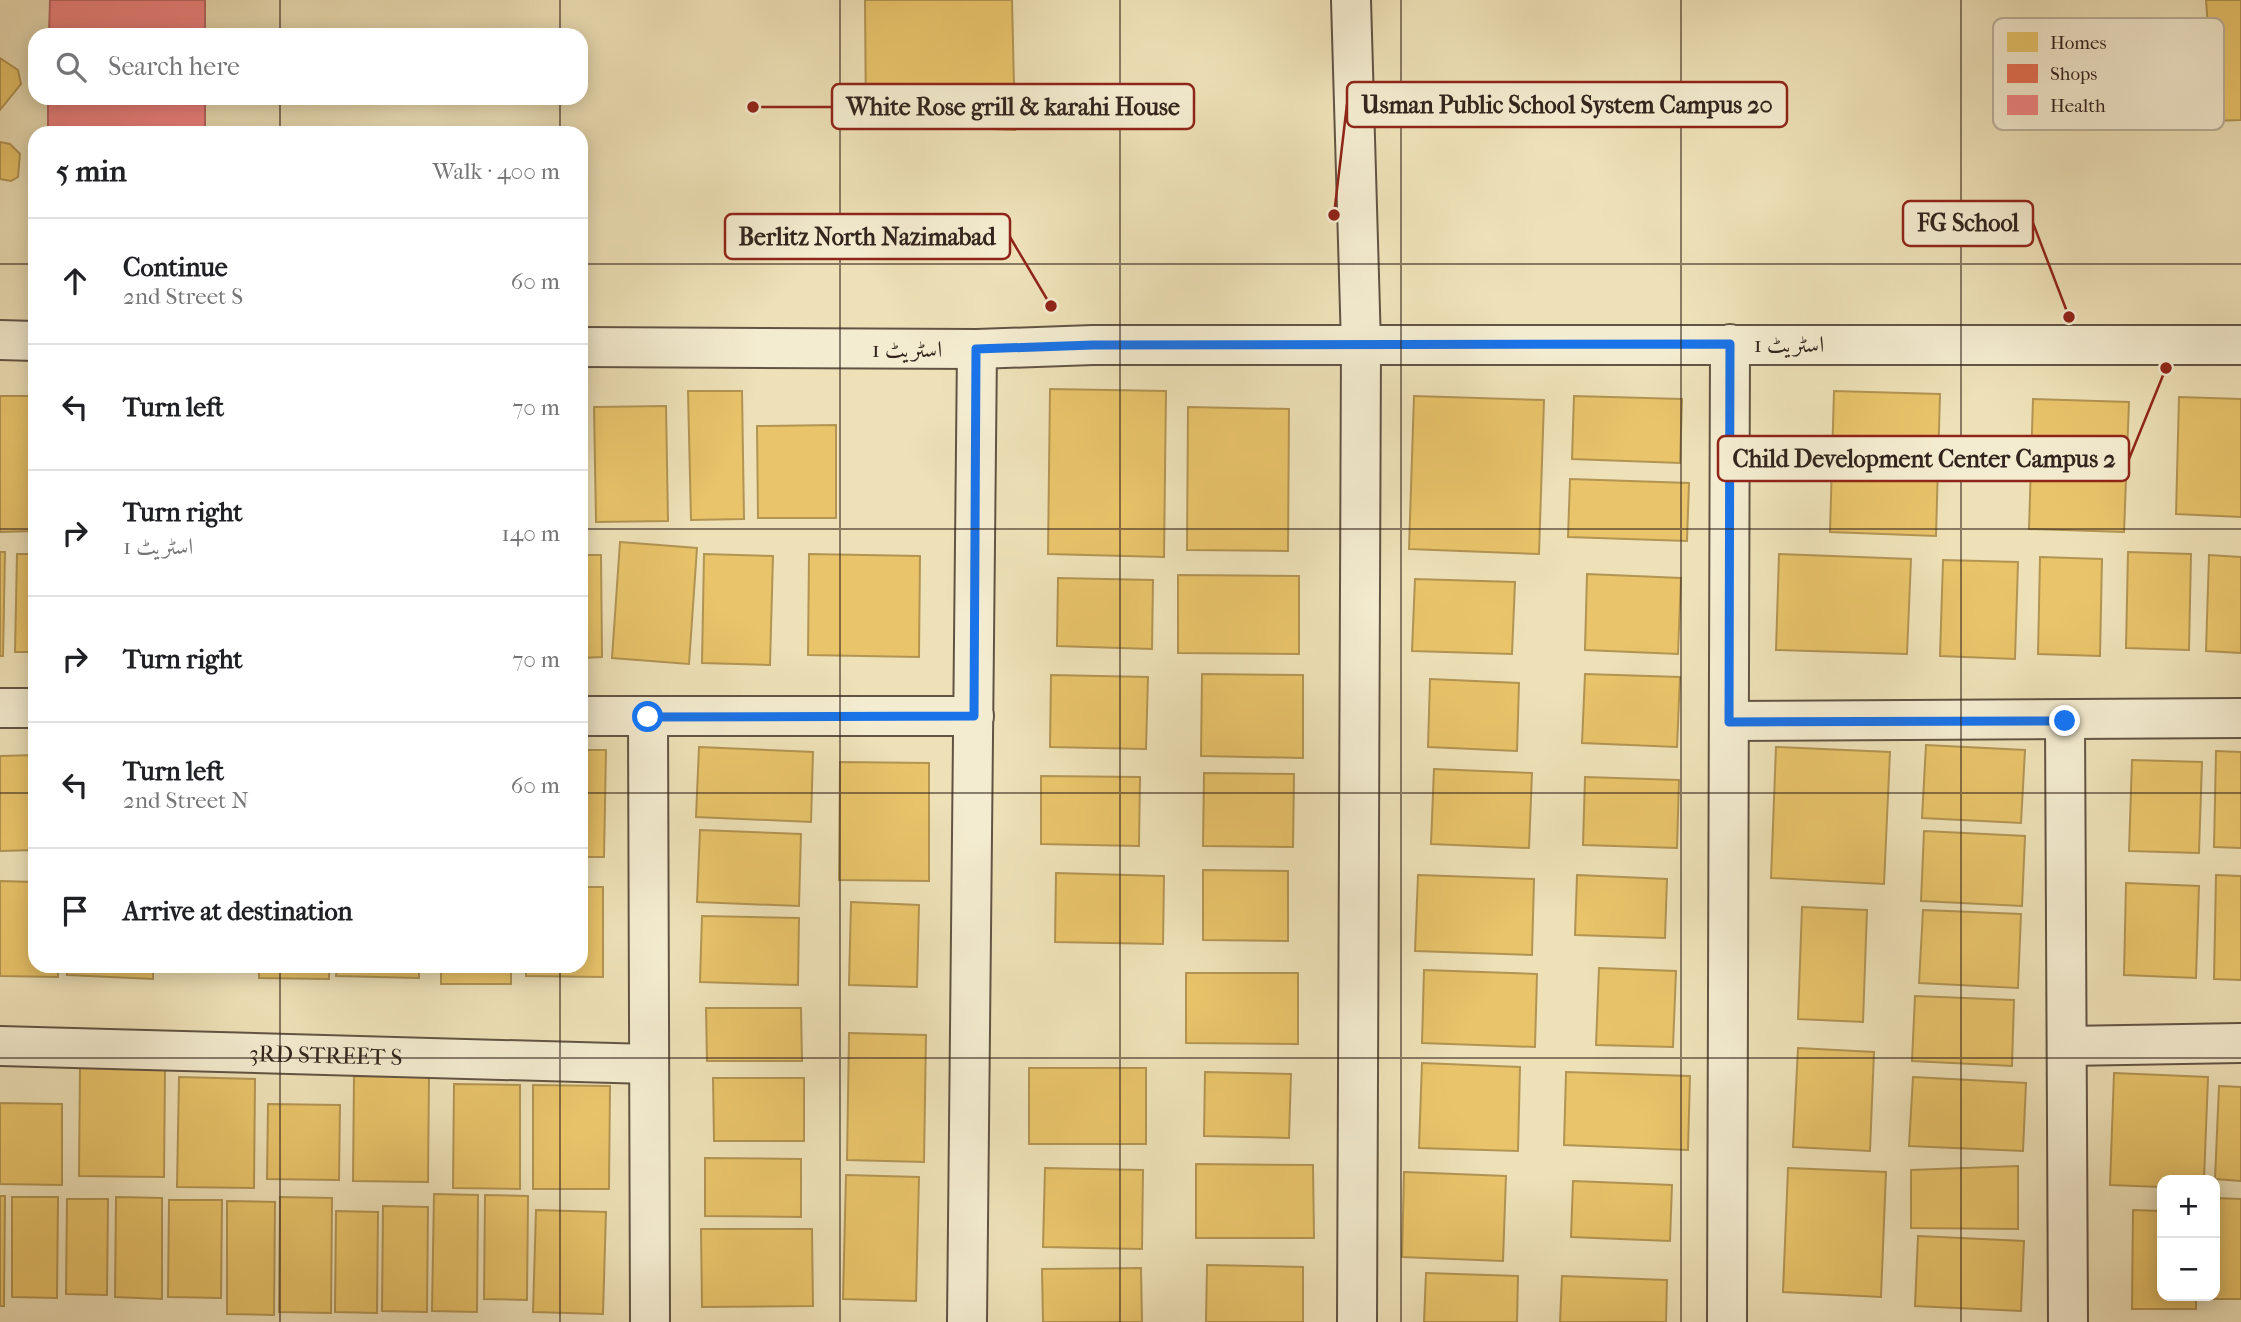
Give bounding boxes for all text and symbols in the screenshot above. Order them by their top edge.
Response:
legend [1993,18,2224,130]
search box [28,28,588,105]
text: Homes [2050,32,2106,54]
icon: search [52,48,90,86]
text: Search here [108,51,240,82]
text: Shops [2050,63,2097,85]
callout: Usman Public School System Campus 20 [1347,82,1787,127]
callout: White Rose grill & karahi House [832,84,1194,129]
text: Usman Public School System Campus 20 [1360,91,1773,119]
text: White Rose grill & karahi House [845,93,1180,121]
text: Health [2050,95,2106,117]
text: 5 min [56,154,127,189]
text: Walk · 400 m [433,158,560,185]
callout: FG School [1903,201,2033,246]
text: FG School [1916,209,2019,237]
callout: Berlitz North Nazimabad [725,214,1010,259]
text: Berlitz North Nazimabad [738,223,996,251]
text: Continue [123,252,228,283]
icon: ahead [56,262,94,300]
text: 60 m [511,268,560,295]
text: 2nd Street S [123,283,243,310]
street label: اسٹریٹ 1 [1754,331,1824,359]
street label: اسٹریٹ 1 [872,336,942,364]
icon: left [56,388,94,426]
text: Turn left [123,392,224,423]
text: 70 m [512,394,560,421]
callout: Child Development Center Campus 2 [1718,436,2129,481]
text: Child Development Center Campus 2 [1732,445,2116,473]
text: Turn right [123,497,243,528]
icon: right [56,514,94,552]
text: 140 m [501,520,560,547]
text: اسٹریٹ 1 [123,533,193,560]
icon: right [56,640,94,678]
text: Turn right [123,644,243,675]
text: 70 m [512,646,560,673]
route start [632,701,663,732]
route end [2049,705,2080,736]
text: Turn left [123,756,224,787]
icon: left [56,766,94,804]
text: 60 m [511,772,560,799]
text: 2nd Street N [123,787,249,814]
icon: arrive [56,892,94,930]
text: Arrive at destination [123,896,353,927]
street label: 3RD STREET S [249,1039,403,1071]
map controls [2157,1175,2220,1301]
button: + [2157,1175,2220,1238]
button: − [2157,1238,2220,1301]

